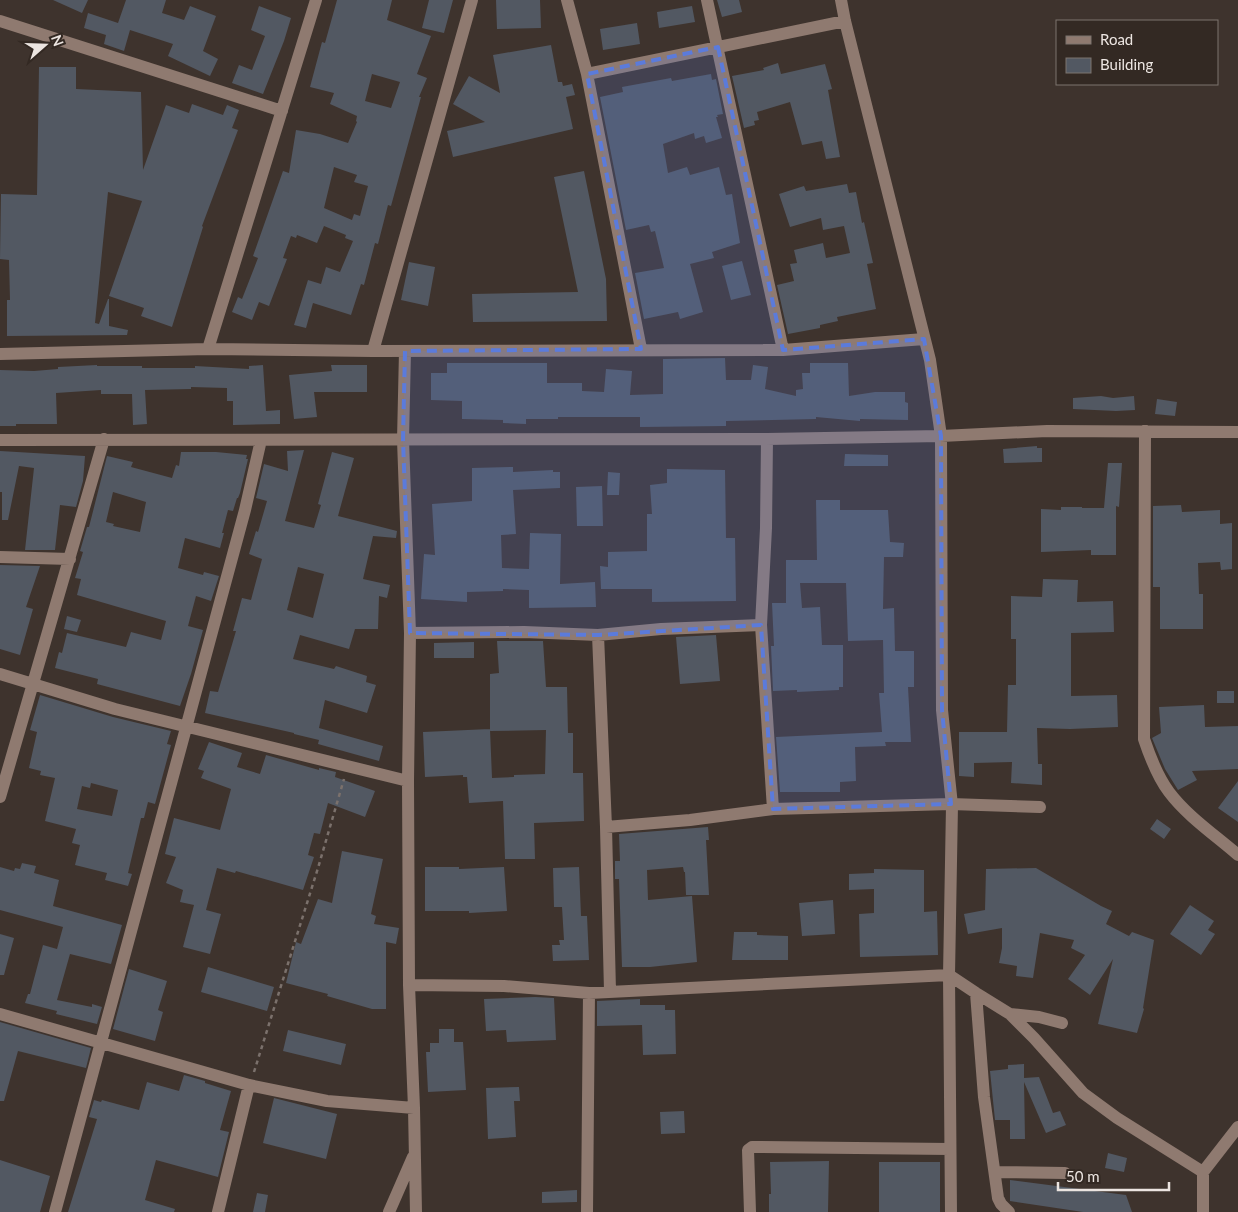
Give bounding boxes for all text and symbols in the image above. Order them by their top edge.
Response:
north arrow [20,20,70,70]
legend [1056,20,1218,85]
text: Road [1100,30,1133,48]
text: N [48,32,68,48]
text: Building [1100,55,1153,73]
scale bar [1058,1160,1169,1192]
text: 50 m [1066,1167,1100,1185]

